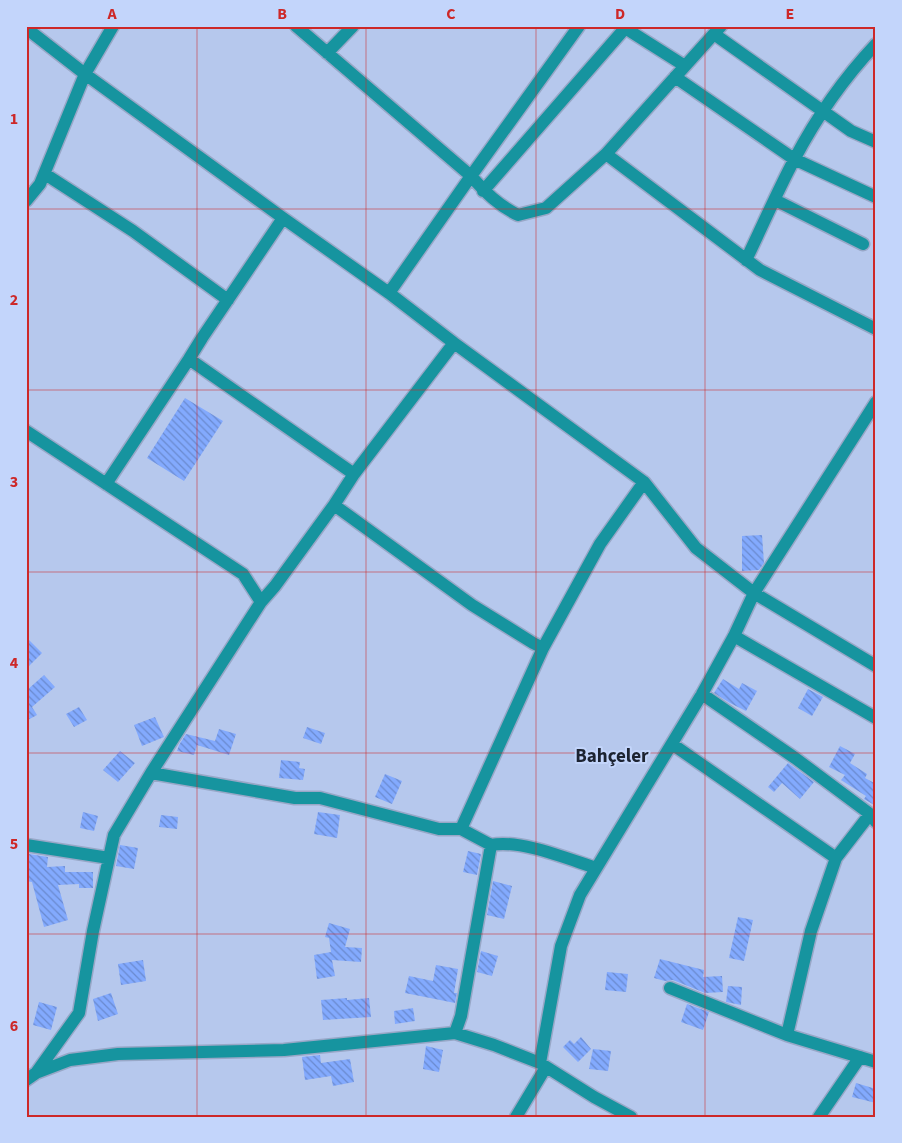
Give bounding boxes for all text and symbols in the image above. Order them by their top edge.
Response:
text: A [106,3,117,25]
text: B [277,3,287,25]
text: C [446,3,456,25]
text: D [615,3,625,25]
text: E [786,3,794,25]
text: 1 [10,108,18,130]
text: 2 [10,289,18,311]
text: 3 [10,471,18,493]
text: 4 [10,652,19,674]
district label: Bahçeler [575,743,649,770]
text: 5 [10,833,18,855]
text: 6 [10,1015,18,1037]

